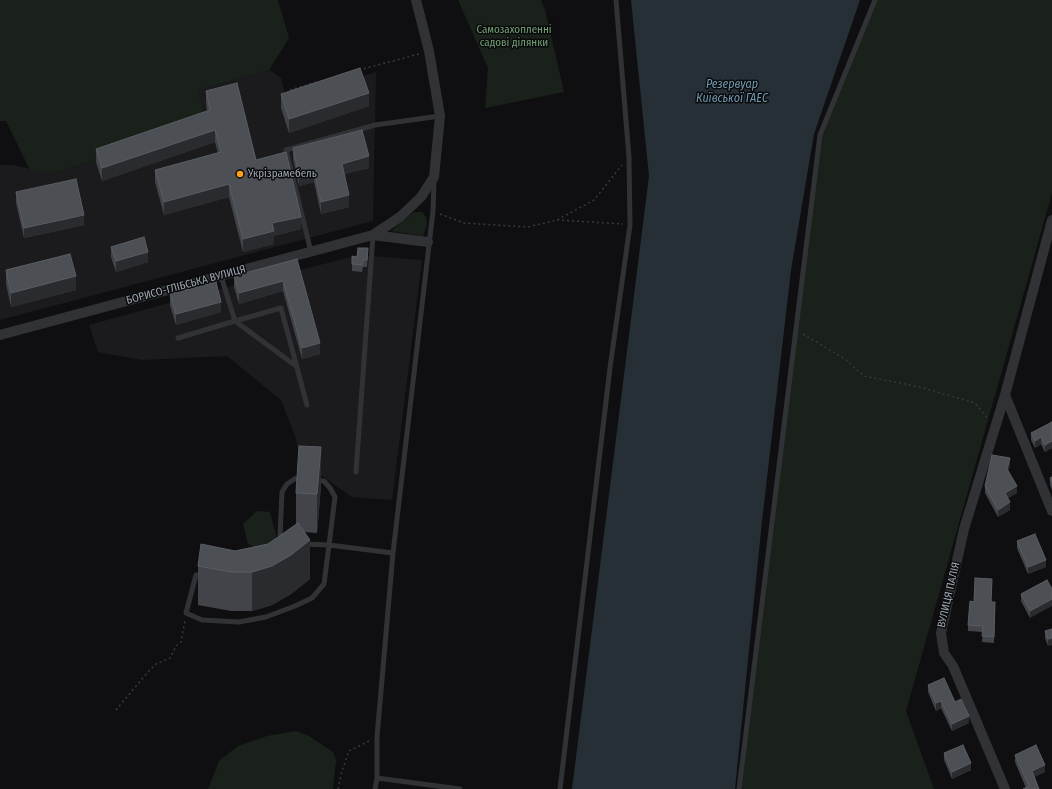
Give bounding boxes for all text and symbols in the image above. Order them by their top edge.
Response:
park label: Самозахопленні садові ділянки [476,23,552,49]
water label: Резервуар Київської ГАЕС [696,78,768,106]
place label: Укрізрамебель [248,167,317,181]
marker: Укрізрамебель [235,169,245,179]
street label: БОРИСО-ГЛІБСЬКА ВУЛИЦЯ [125,263,247,307]
street label: ВУЛИЦЯ ПАЛІЯ [935,561,963,629]

